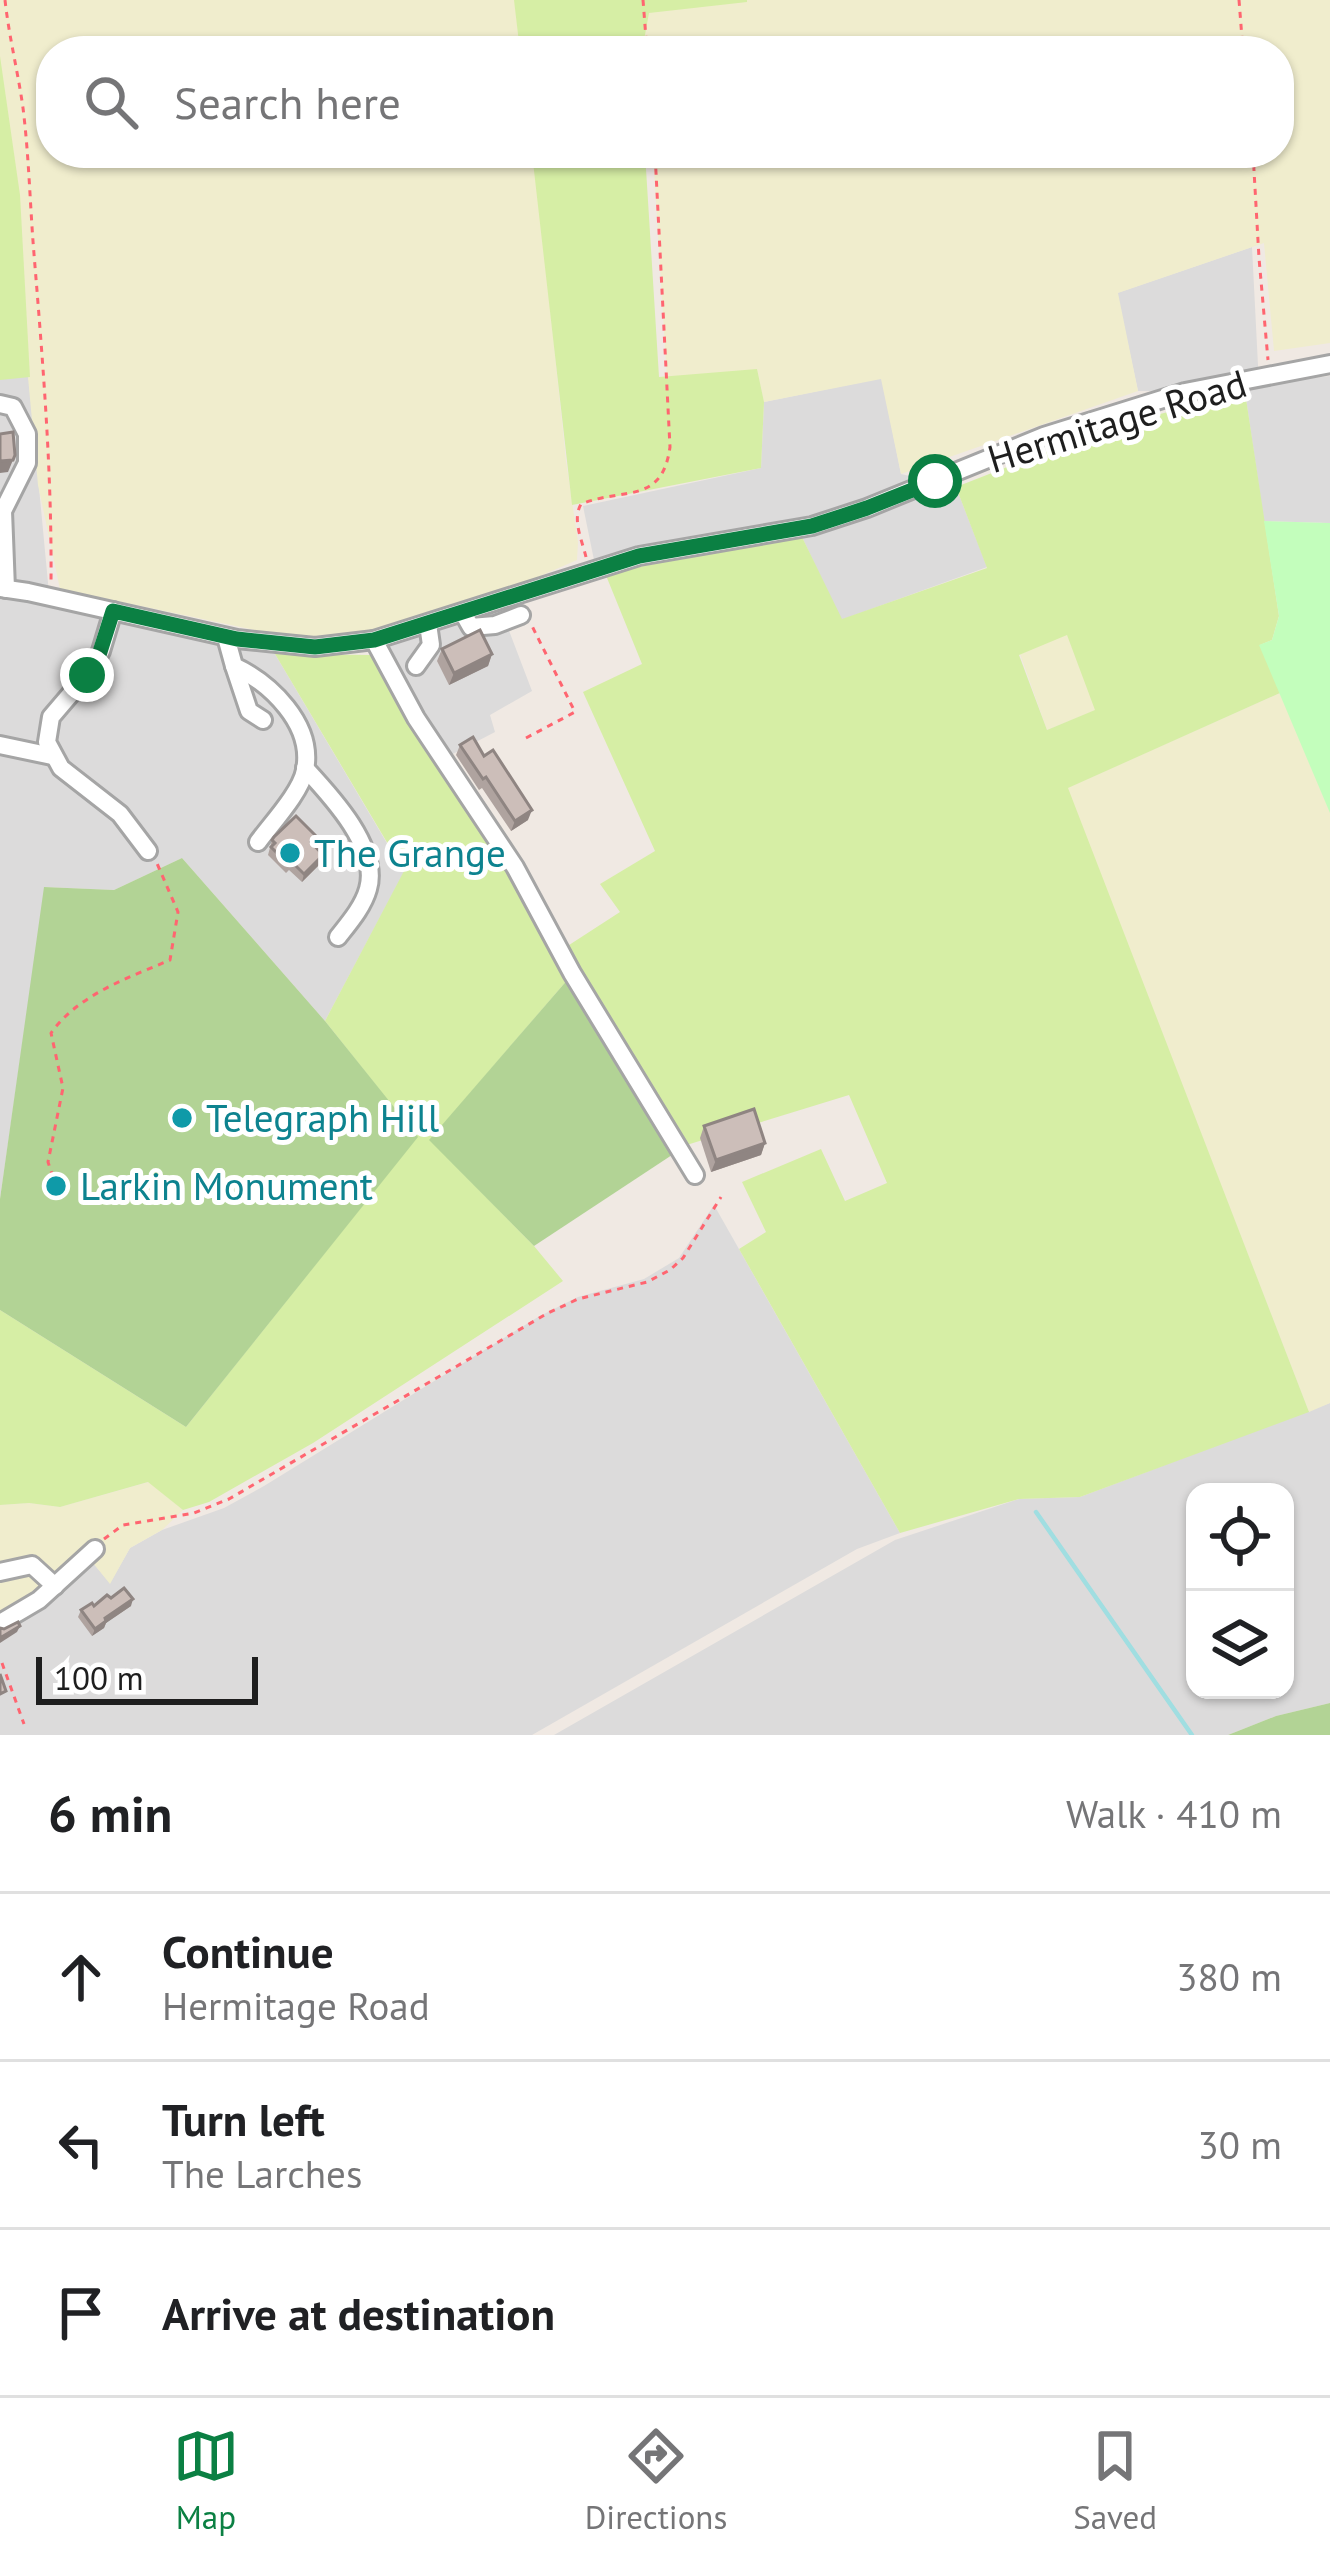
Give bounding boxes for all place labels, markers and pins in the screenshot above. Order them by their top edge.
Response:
place label: The Grange [314,827,506,878]
marker: The Grange [277,840,303,866]
place label: Telegraph Hill [206,1092,440,1143]
marker: Telegraph Hill [169,1105,195,1131]
place label: Larkin Monument [80,1160,373,1211]
marker: Larkin Monument [43,1173,69,1199]

